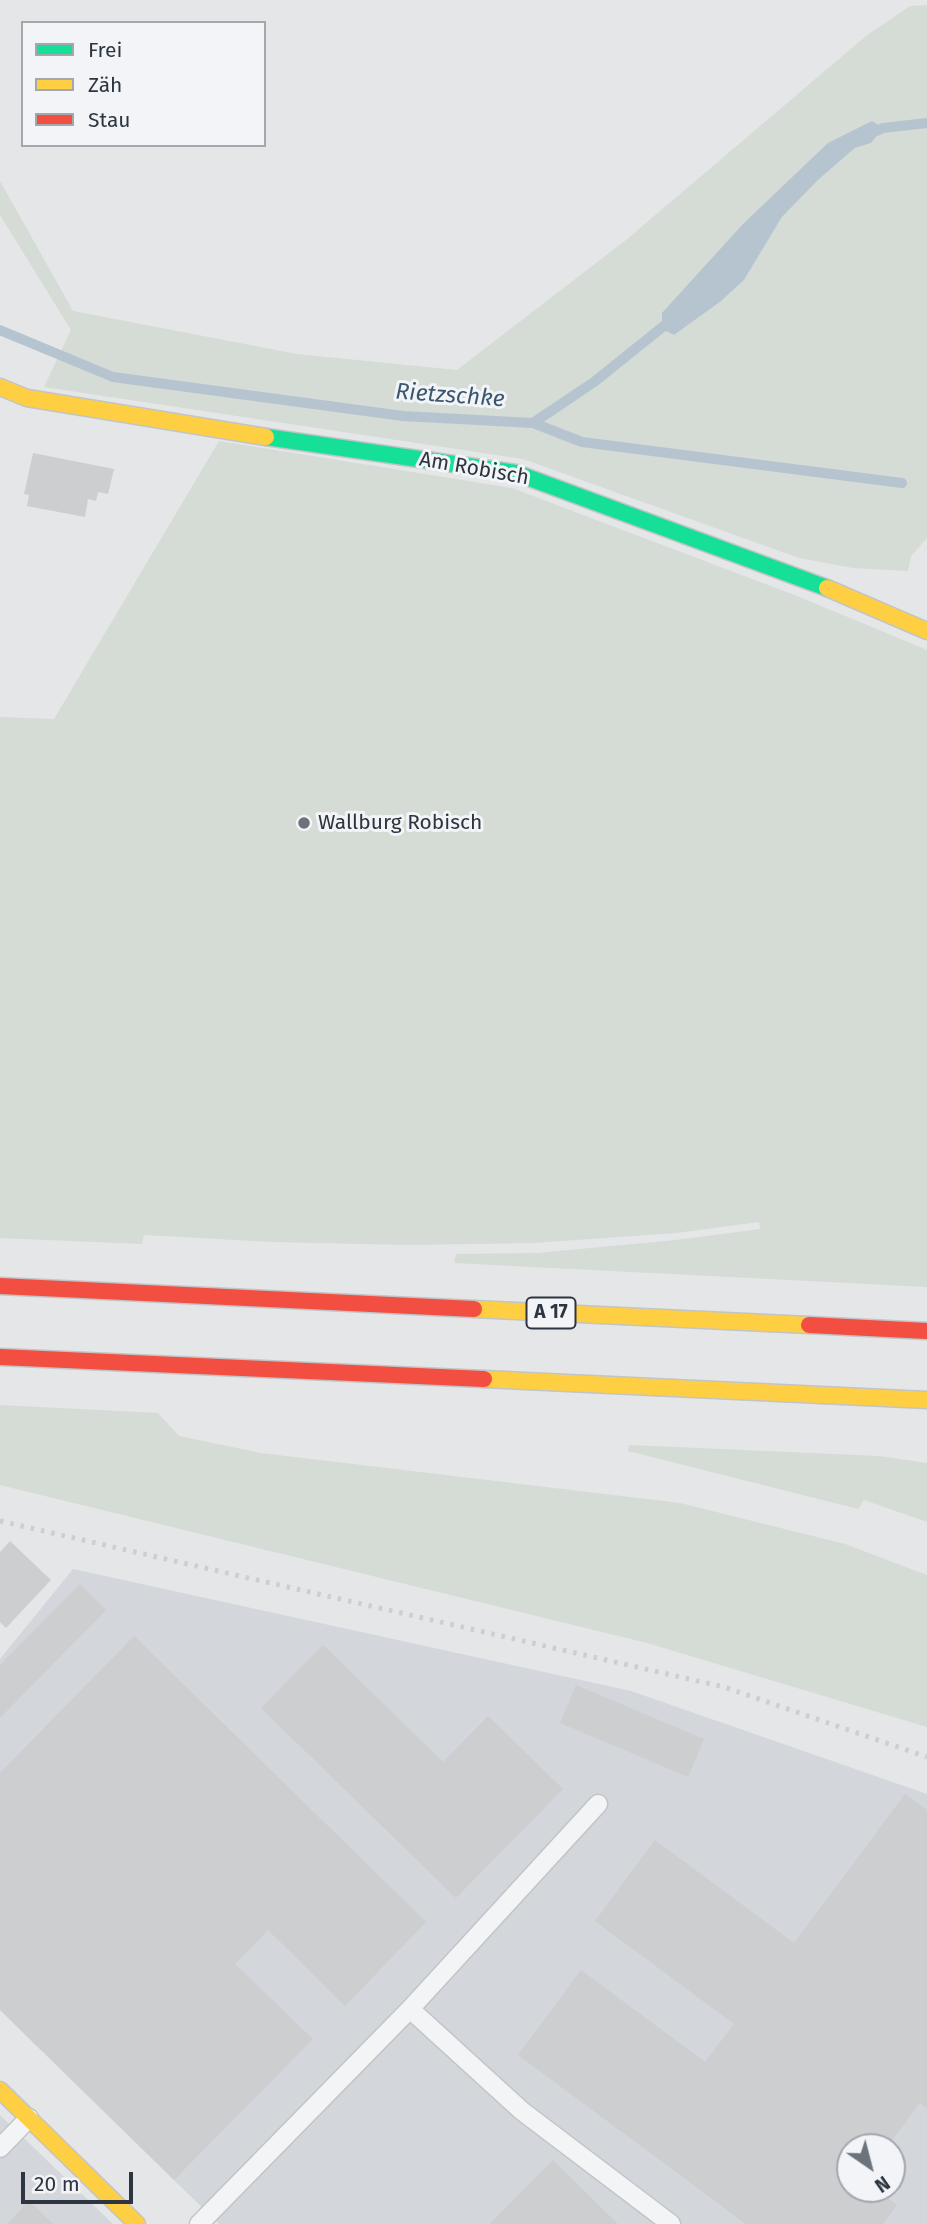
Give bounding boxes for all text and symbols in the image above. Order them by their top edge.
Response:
legend [21,21,266,147]
text: Frei [88,37,122,63]
text: Zäh [88,72,122,98]
text: Stau [88,107,131,133]
water label: Rietzschke [395,378,505,414]
street label: Am Robisch [417,447,531,491]
place label: Wallburg Robisch [318,810,482,836]
marker: Wallburg Robisch [296,815,312,831]
road number: A 17 [526,1298,576,1329]
north arrow [836,2133,906,2203]
scale bar [24,2158,136,2202]
text: 20 m [34,2171,80,2197]
text: N [870,2171,894,2197]

